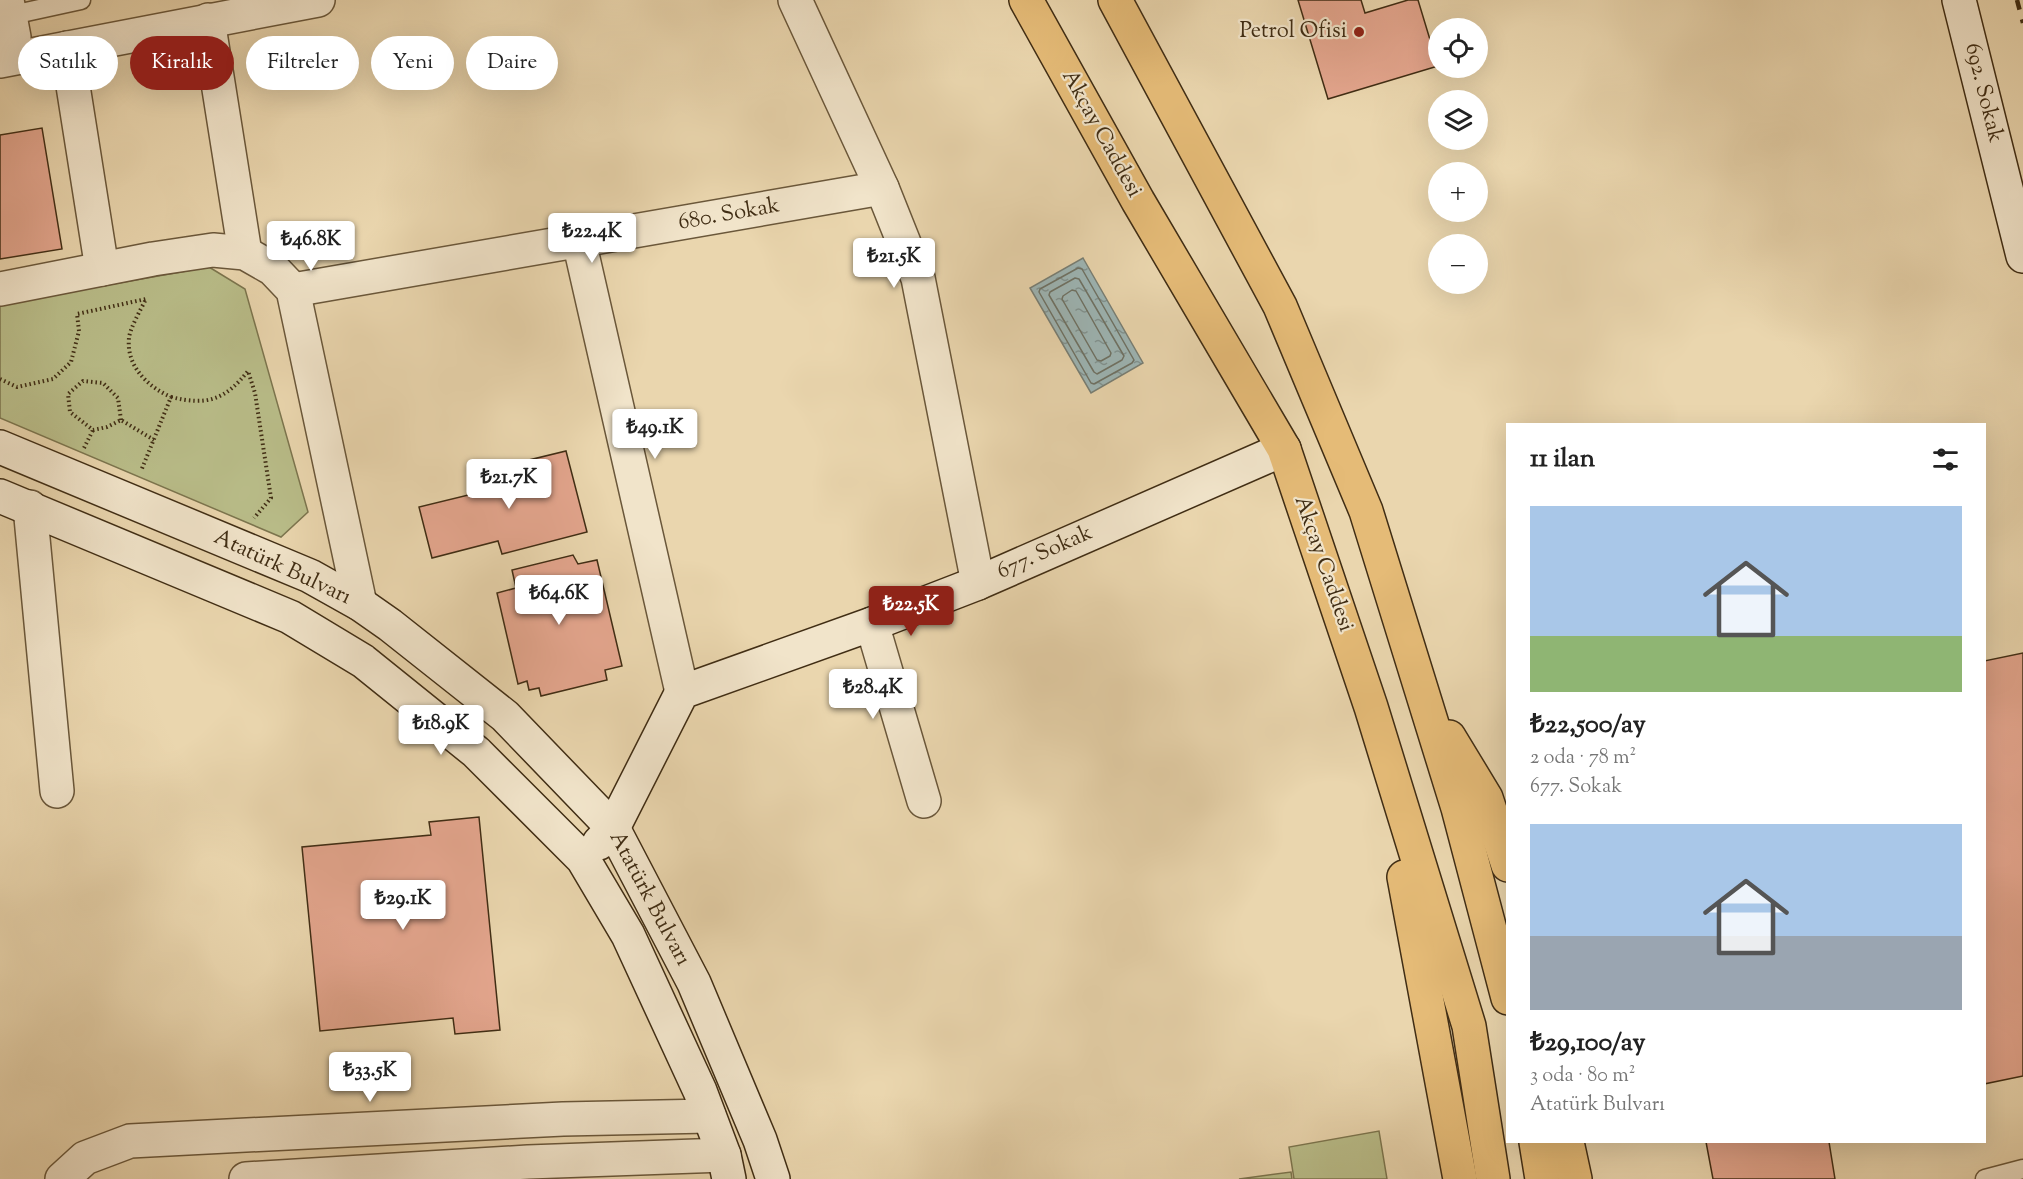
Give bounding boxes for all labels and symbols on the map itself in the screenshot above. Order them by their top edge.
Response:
place label: Petrol Ofisi [1239,16,1347,48]
marker: Petrol Ofisi [1352,25,1366,39]
street label: 692. Sokak [1955,40,2011,146]
street label: Akçay Caddesi [1053,64,1149,204]
street label: 680. Sokak [676,190,782,240]
pin: ₺22.4K [543,213,641,264]
pin: ₺46.8K [262,221,360,272]
pin: ₺21.5K [845,238,943,289]
pin: ₺49.1K [606,409,704,460]
pin: ₺21.7K [460,459,558,510]
street label: Akçay Caddesi [1285,492,1361,636]
street label: 677. Sokak [992,518,1098,588]
street label: Atatürk Bulvarı [208,522,356,614]
pin: ₺64.6K [510,575,608,626]
pin: ₺22.5K [862,586,960,637]
pin: ₺28.4K [824,669,922,720]
pin: ₺18.9K [392,705,490,756]
street label: Atatürk Bulvarı [600,826,698,972]
pin: ₺29.1K [354,880,452,931]
pin: ₺33.5K [321,1052,419,1103]

